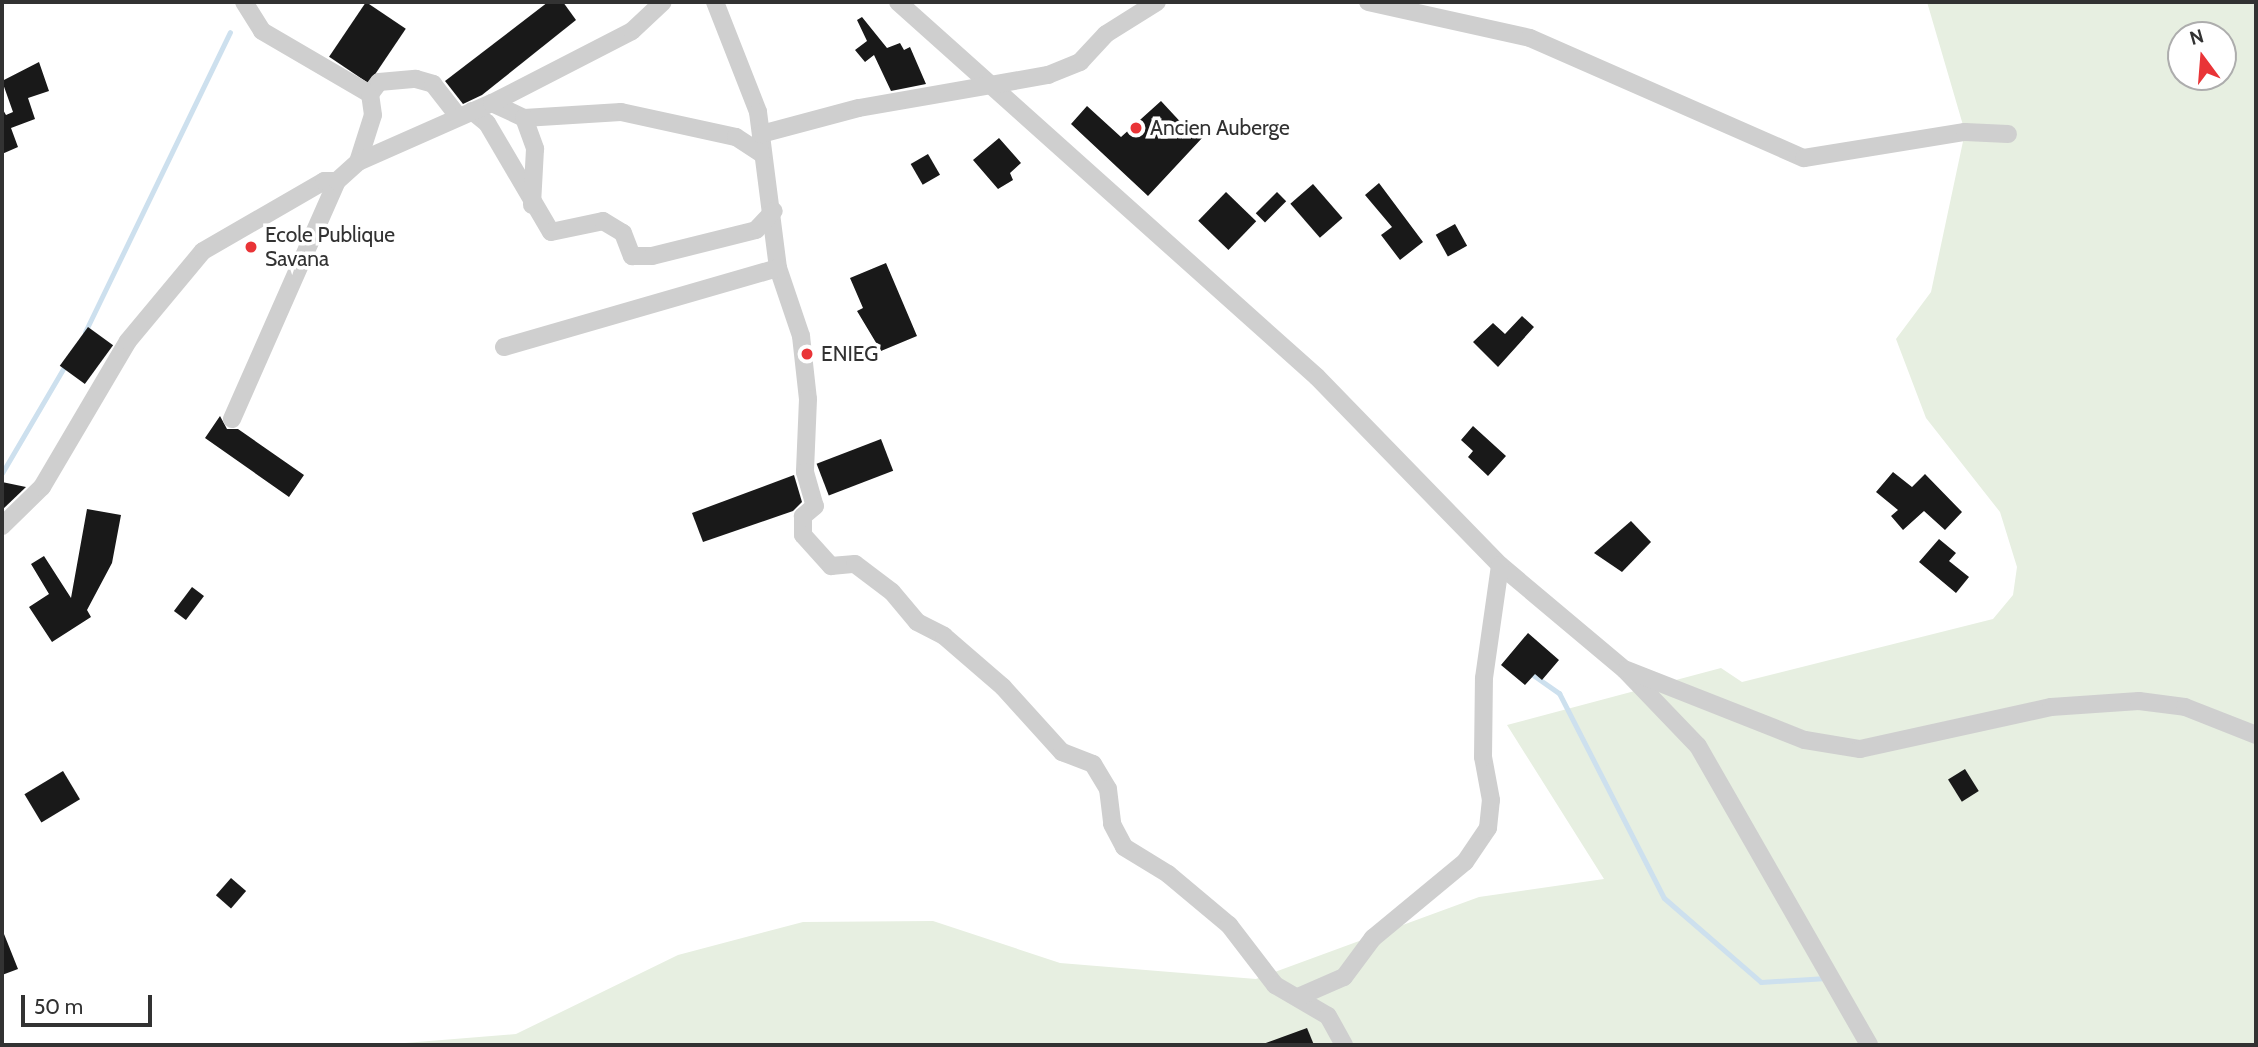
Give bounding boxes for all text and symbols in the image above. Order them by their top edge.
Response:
north arrow [2167,21,2237,91]
text: N [2187,24,2206,50]
place label: Ancien Auberge [1150,115,1290,141]
marker: Ancien Auberge [1128,120,1144,136]
place label: Ecole Publique Savana [265,222,395,272]
marker: Ecole Publique Savana [243,239,259,255]
place label: ENIEG [821,341,878,367]
marker: ENIEG [799,346,815,362]
scale bar [24,981,156,1025]
text: 50 m [34,994,83,1019]

